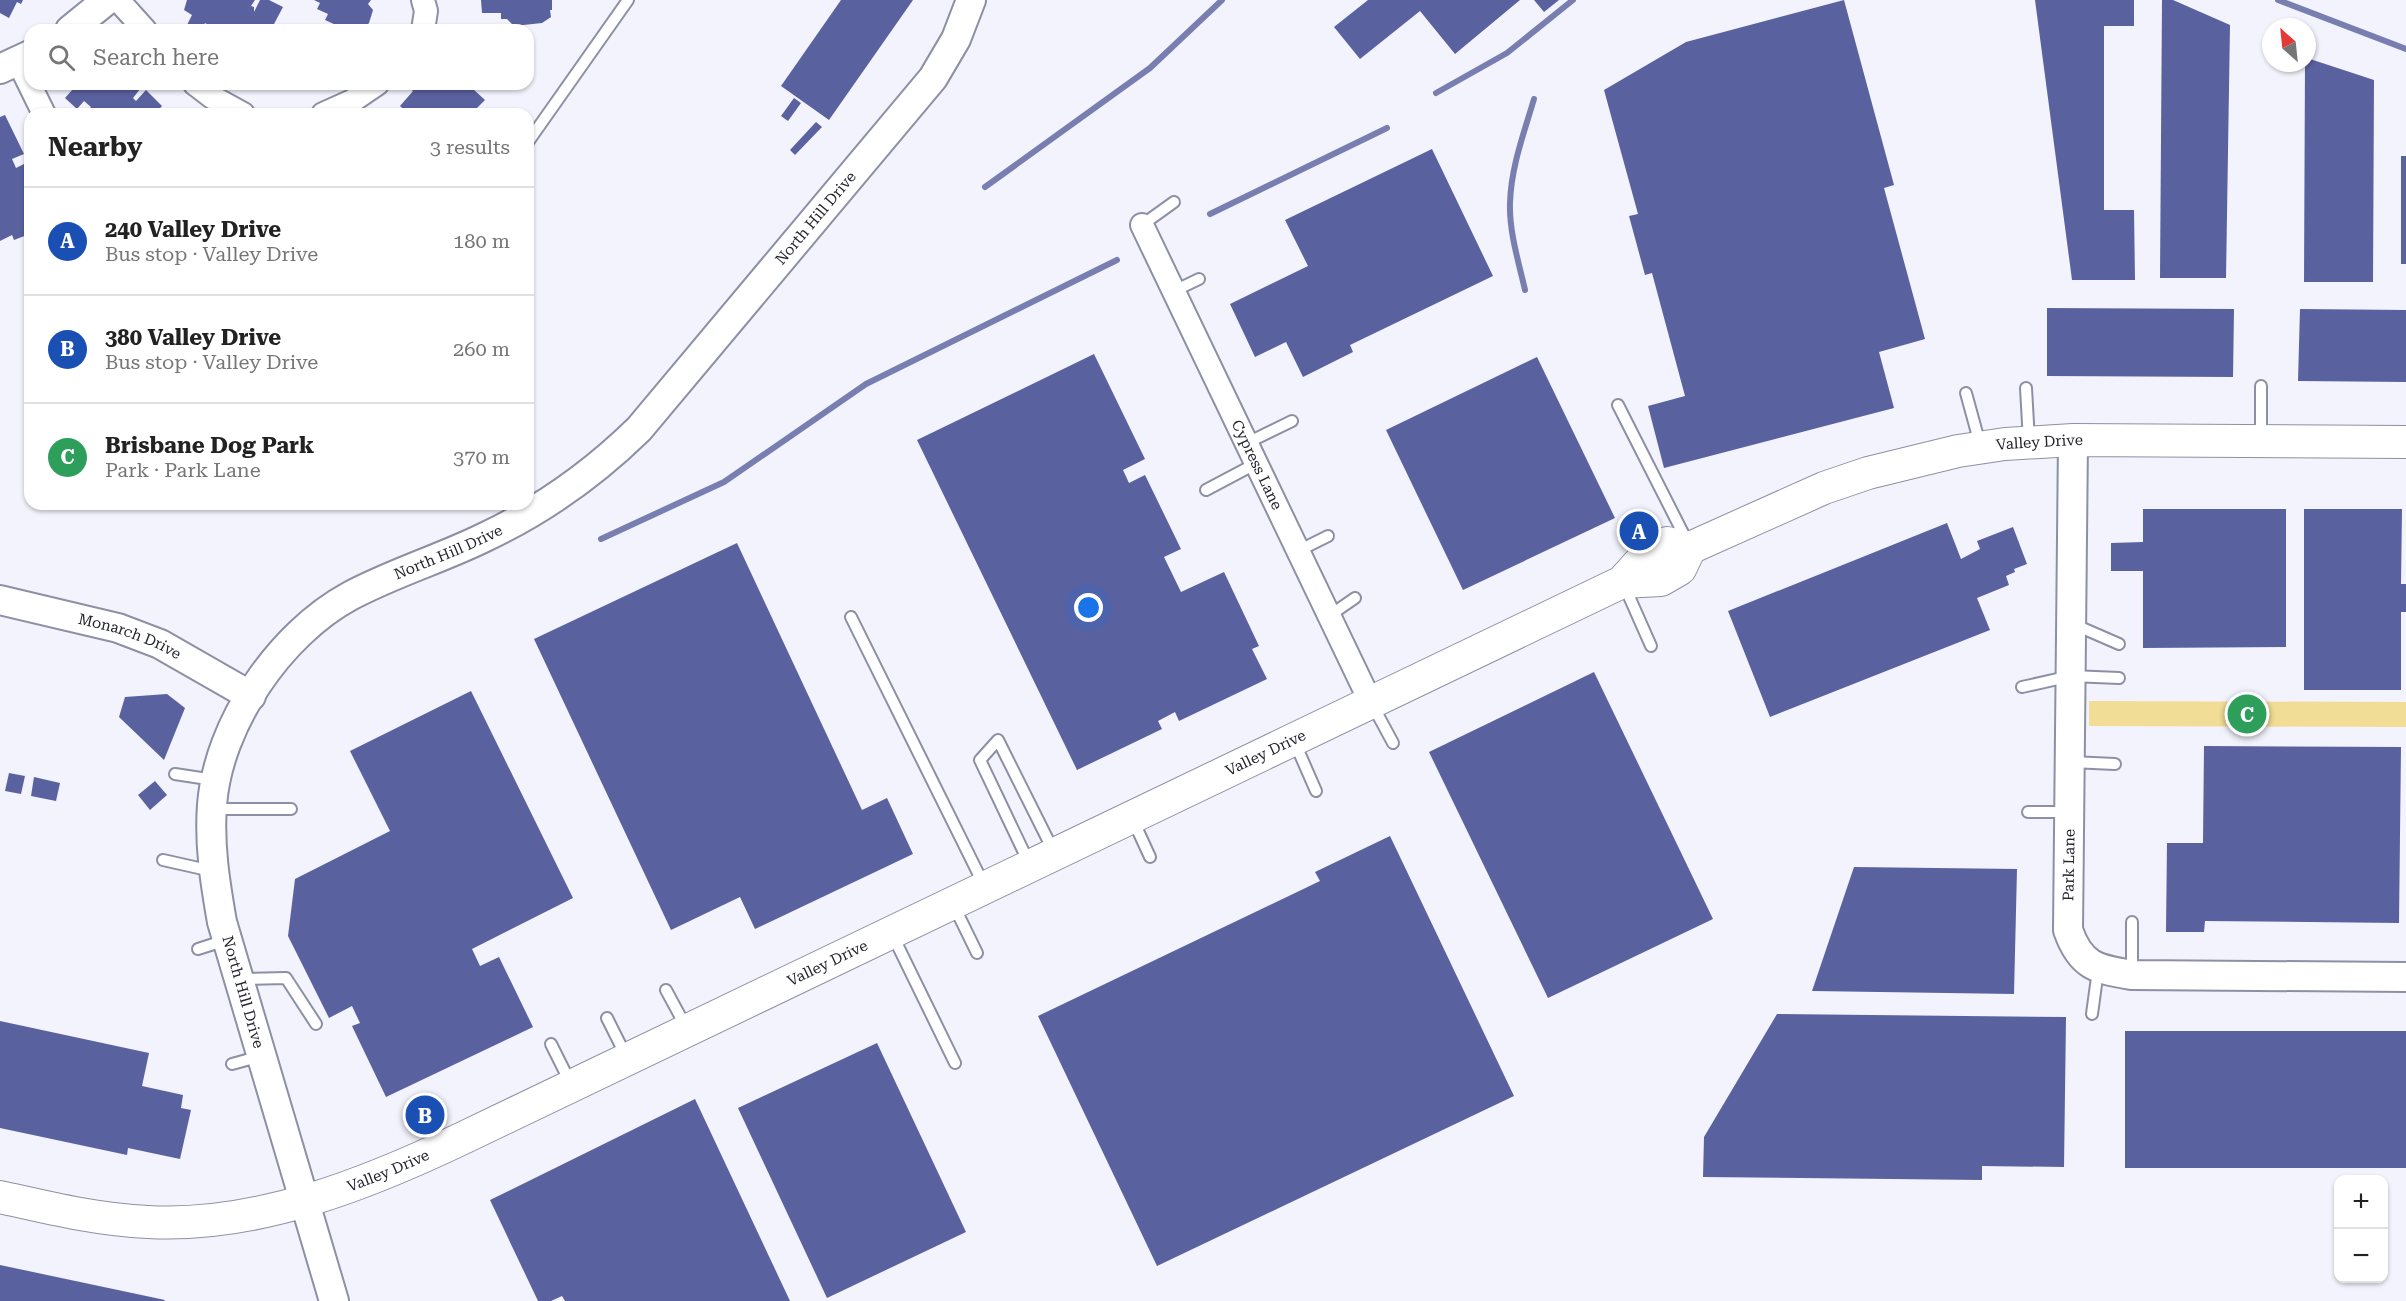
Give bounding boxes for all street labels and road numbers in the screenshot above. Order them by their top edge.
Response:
street label: North Hill Drive [771,168,860,268]
street label: Cypress Lane [1228,417,1286,513]
street label: Valley Drive [1995,431,2083,454]
street label: North Hill Drive [391,521,505,583]
street label: Monarch Drive [77,610,184,663]
street label: Valley Drive [1223,726,1309,780]
street label: Park Lane [2059,829,2079,901]
street label: North Hill Drive [218,934,268,1050]
street label: Valley Drive [784,936,871,990]
street label: Valley Drive [345,1146,432,1195]

